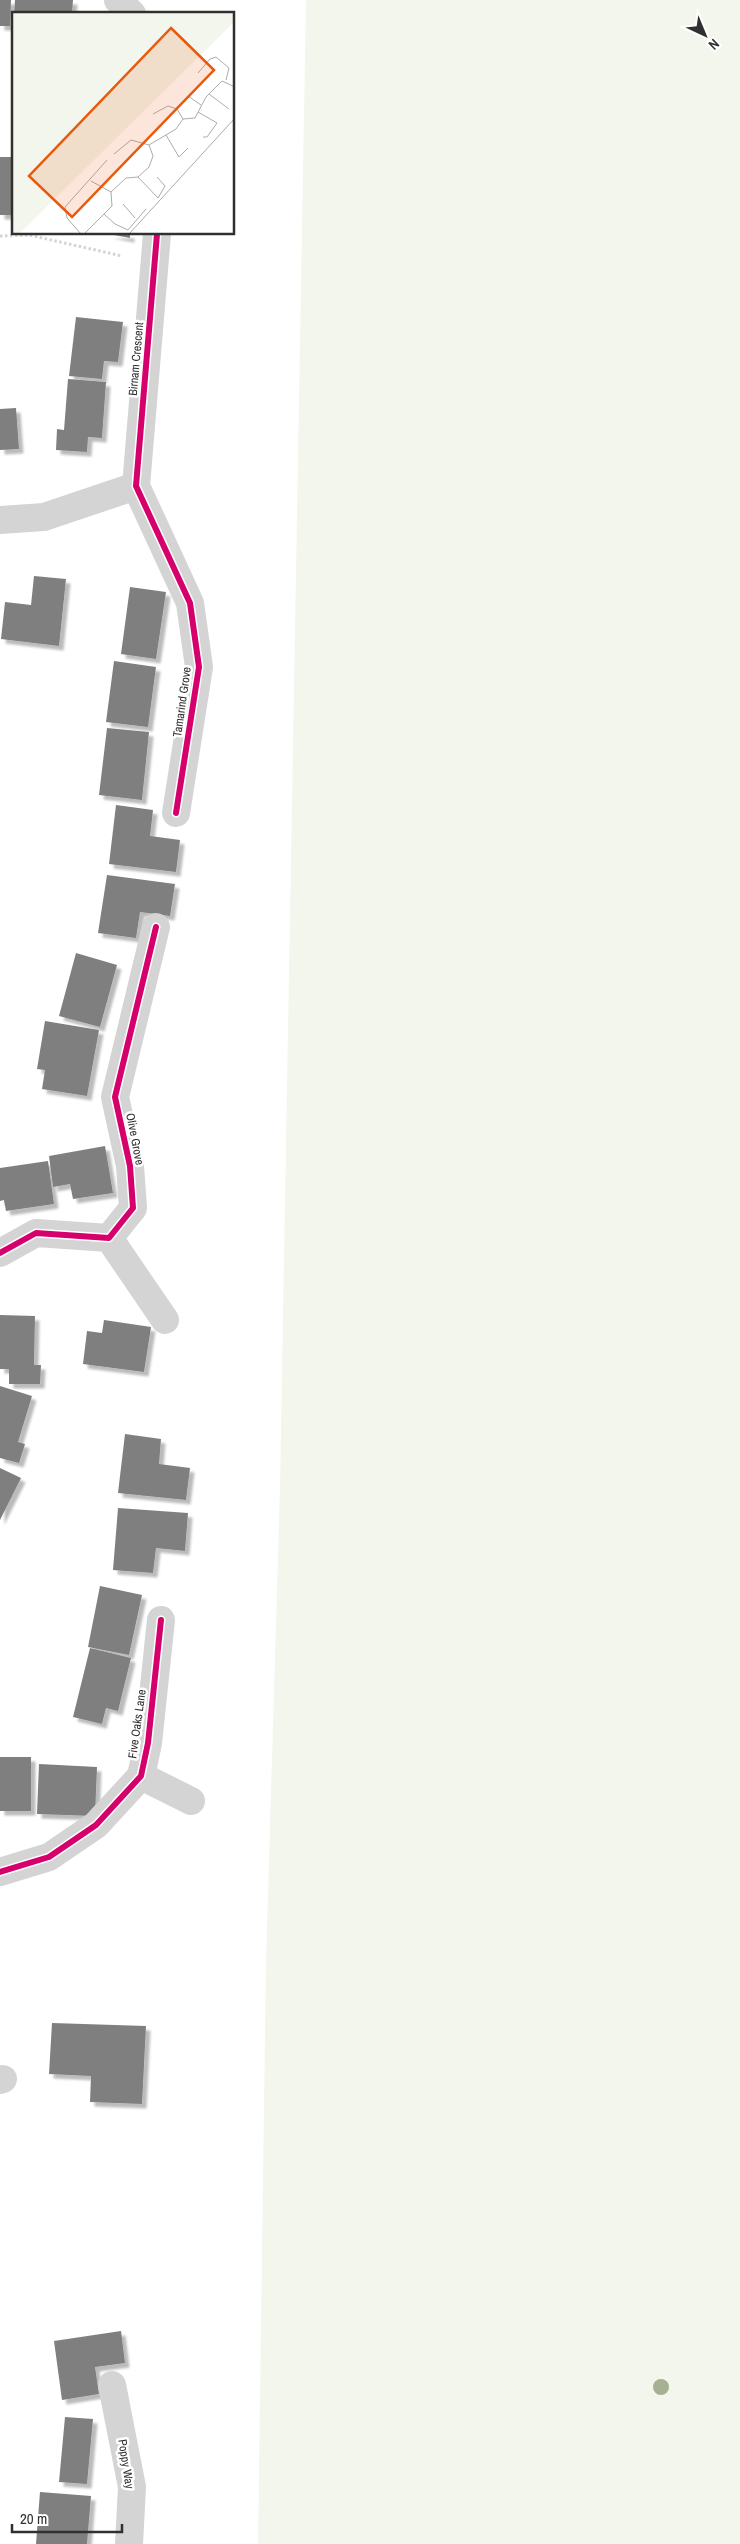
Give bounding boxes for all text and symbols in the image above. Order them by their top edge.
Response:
north arrow [680,10,730,60]
inset map [12,12,235,235]
text: N [705,35,723,54]
street label: Birnam Crescent [125,321,147,396]
street label: Tamarind Grove [169,666,195,738]
street label: Olive Grove [122,1112,148,1166]
street label: Five Oaks Lane [124,1688,150,1760]
street label: Poppy Way [114,2438,138,2490]
scale bar [12,2502,122,2534]
text: 20 m [20,2508,47,2529]

